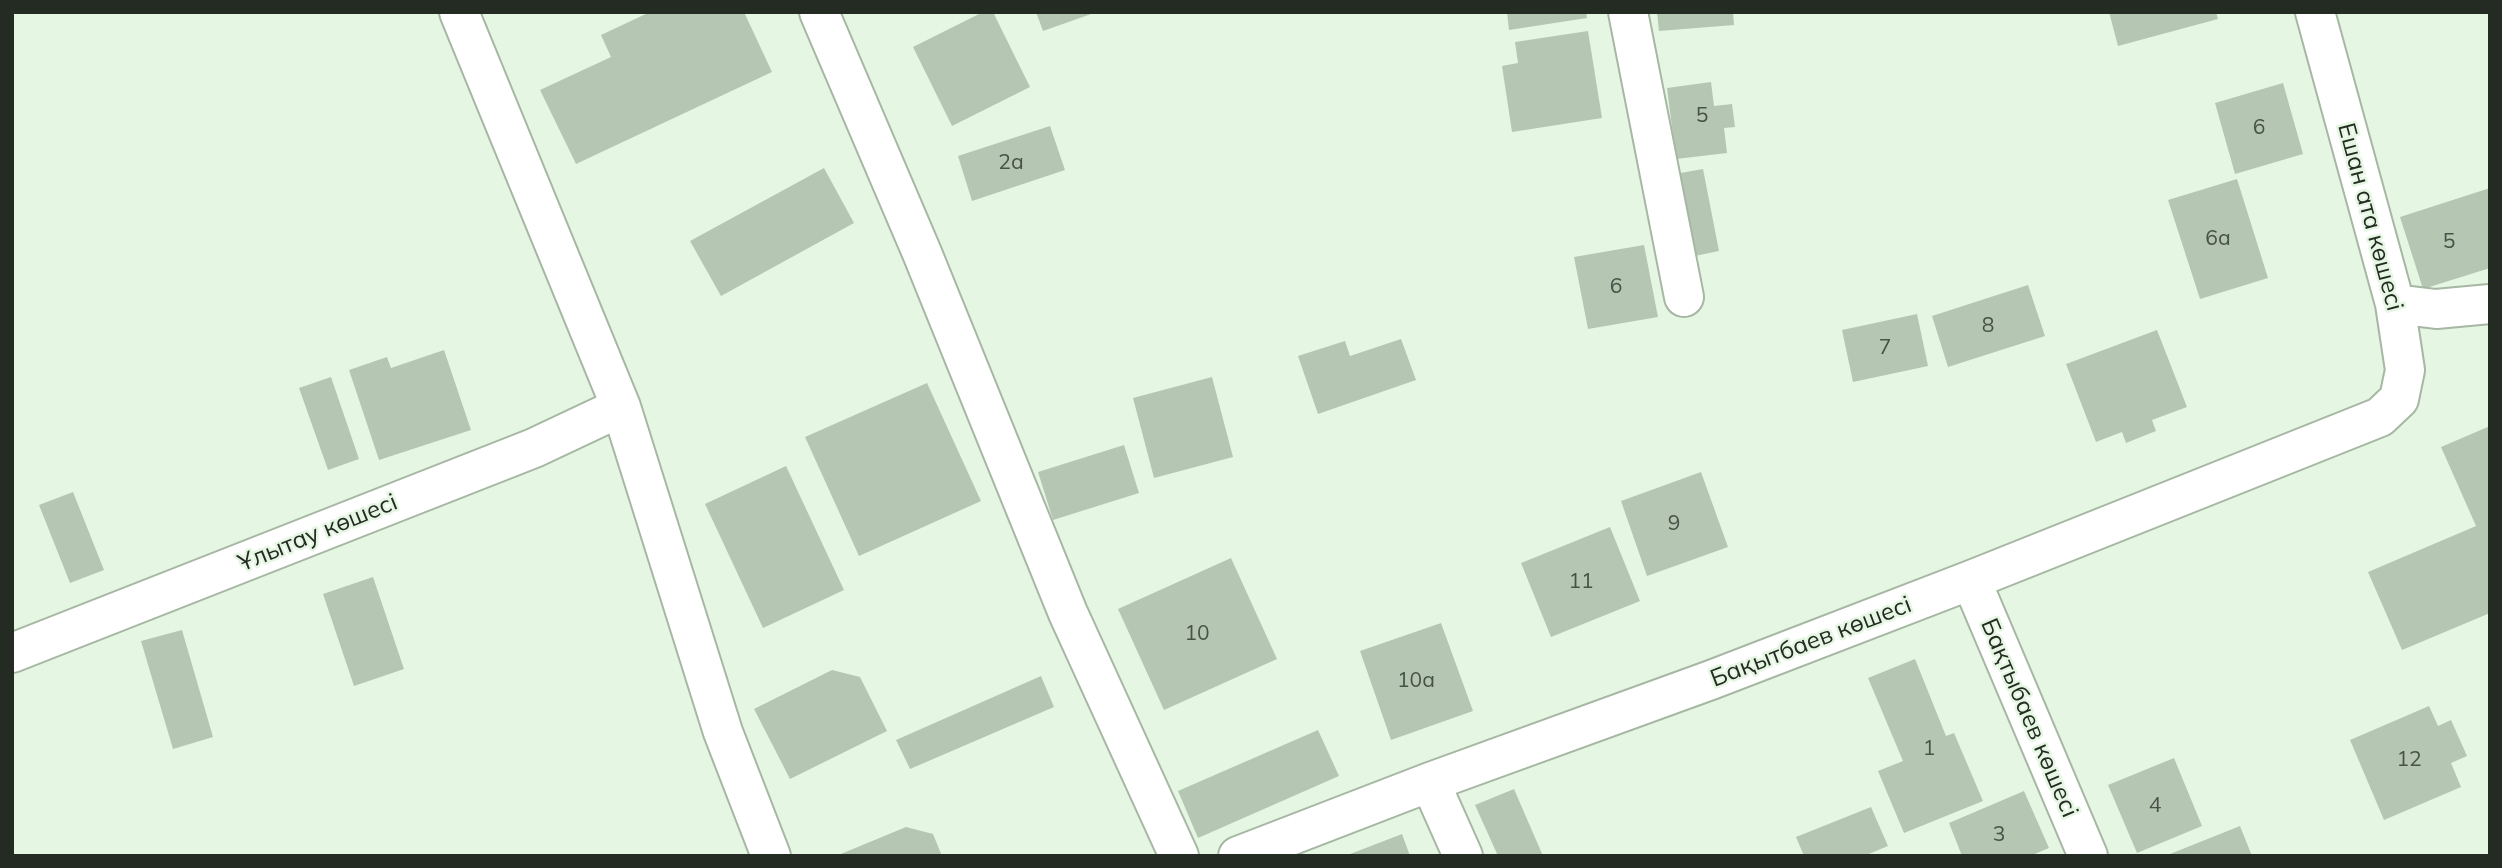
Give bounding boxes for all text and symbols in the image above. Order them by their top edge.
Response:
house number: 5 [1696,103,1708,129]
house number: 6 [2253,115,2265,141]
street label: Ешан ата көшесі [2331,120,2409,314]
house number: 2а [998,150,1024,176]
house number: 6а [2205,226,2231,252]
house number: 5 [2443,229,2455,255]
house number: 6 [1610,274,1622,300]
house number: 8 [1982,313,1994,339]
house number: 7 [1879,335,1891,361]
street label: Ұлытау көшесі [234,488,402,578]
house number: 9 [1668,511,1680,537]
house number: 11 [1568,569,1594,595]
street label: Бақытбаев көшесі [1706,590,1916,694]
street label: Бақтыбаев көшесі [1974,614,2084,822]
house number: 10 [1184,621,1210,647]
house number: 10а [1397,668,1435,694]
house number: 1 [1923,736,1935,762]
house number: 12 [2396,747,2422,773]
house number: 4 [2149,793,2161,819]
house number: 3 [1993,822,2005,848]

